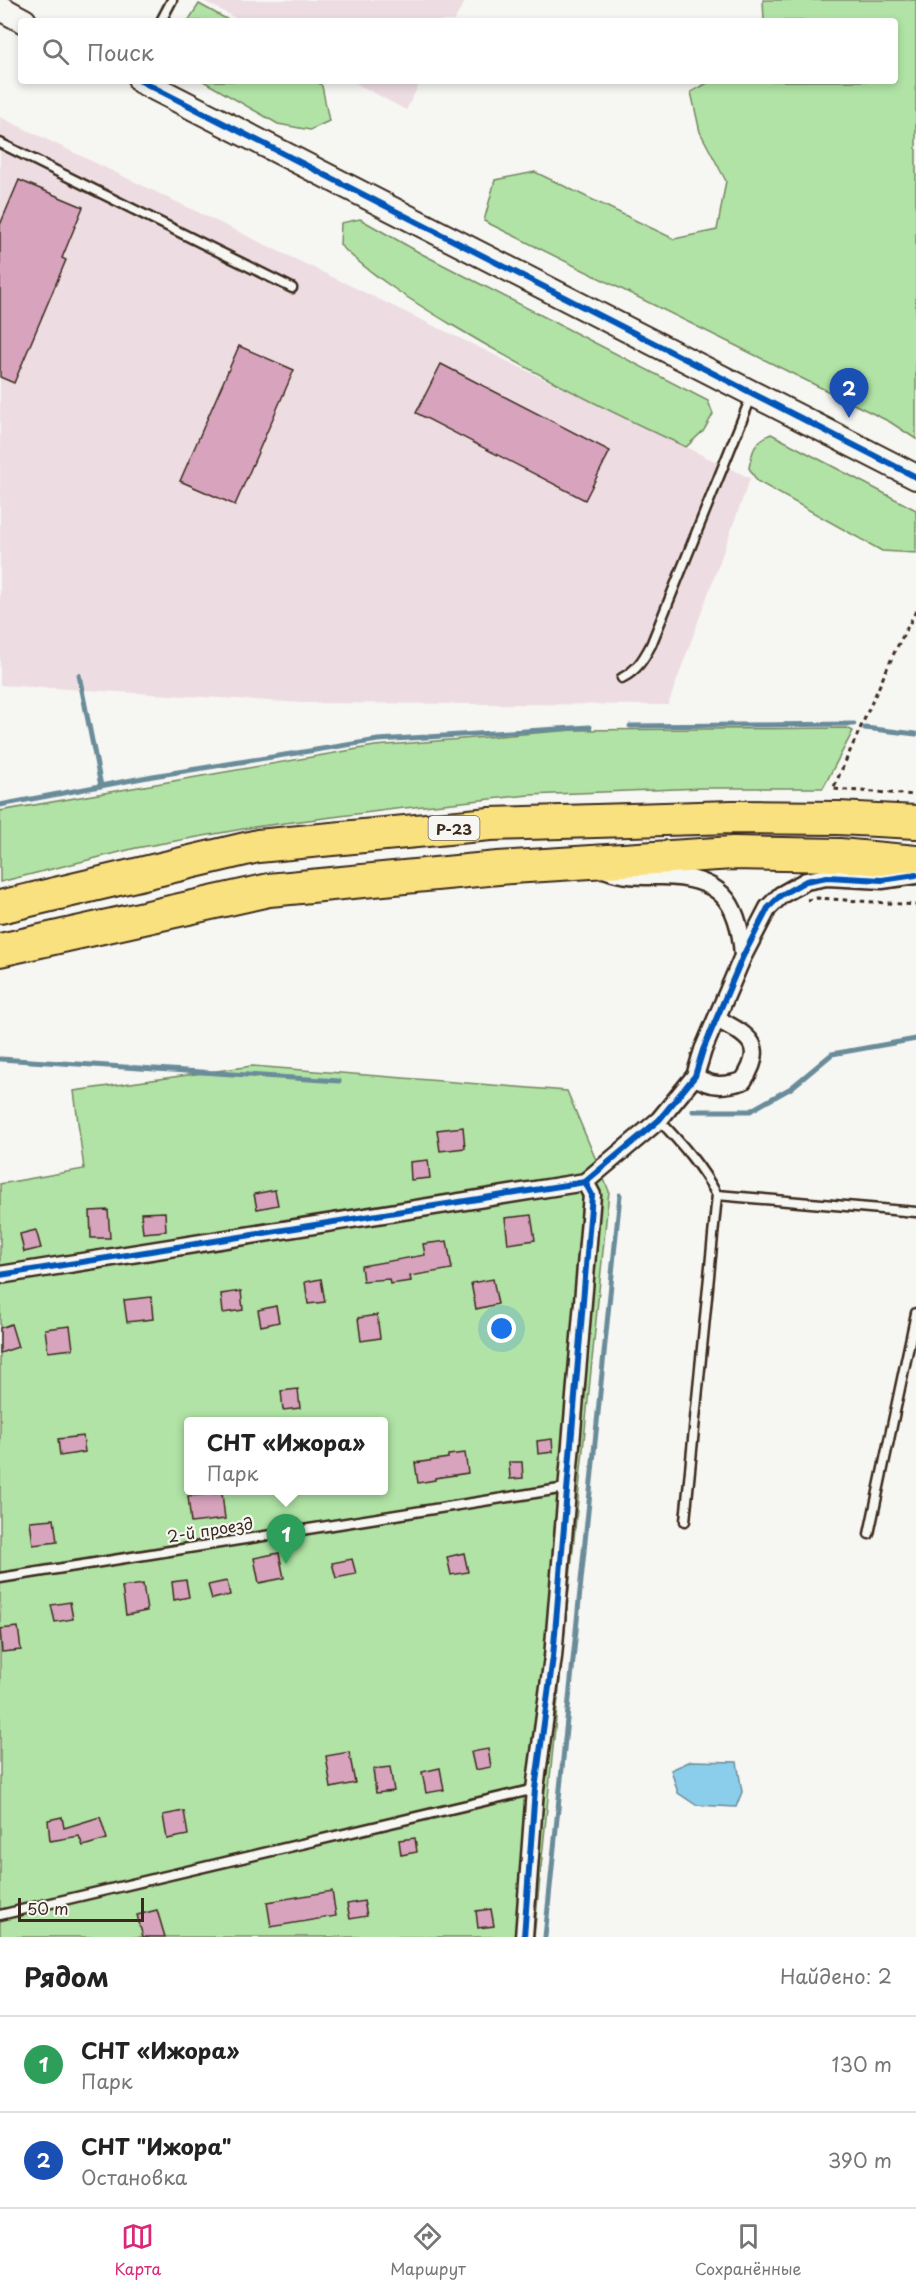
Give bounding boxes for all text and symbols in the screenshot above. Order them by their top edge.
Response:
search box [18,18,898,84]
icon: search [39,35,72,68]
text: Поиск [87,35,154,68]
pin: 2 [830,368,868,418]
road number: Р-23 [428,816,480,840]
your location [487,1314,516,1343]
popup [184,1417,388,1495]
text: СНТ «Ижора» [207,1425,365,1458]
text: Парк [207,1458,258,1488]
street label: 2-й проезд [165,1510,255,1548]
pin: 1 [266,1514,306,1564]
scale bar [18,1895,144,1922]
text: 50 m [27,1896,68,1920]
text: Рядом [24,1957,109,1996]
text: Найдено: 2 [780,1961,892,1991]
text: СНТ «Ижора» [81,2033,239,2066]
text: 1 [39,2049,48,2079]
text: 130 m [832,2049,892,2079]
text: Парк [81,2066,133,2096]
text: СНТ "Ижора" [81,2129,232,2162]
text: 2 [36,2145,51,2175]
text: 390 m [828,2145,892,2175]
text: Остановка [81,2162,187,2192]
tab: Карта [114,2220,161,2280]
tab: Маршрут [390,2220,466,2280]
tab: Сохранённые [695,2220,802,2280]

